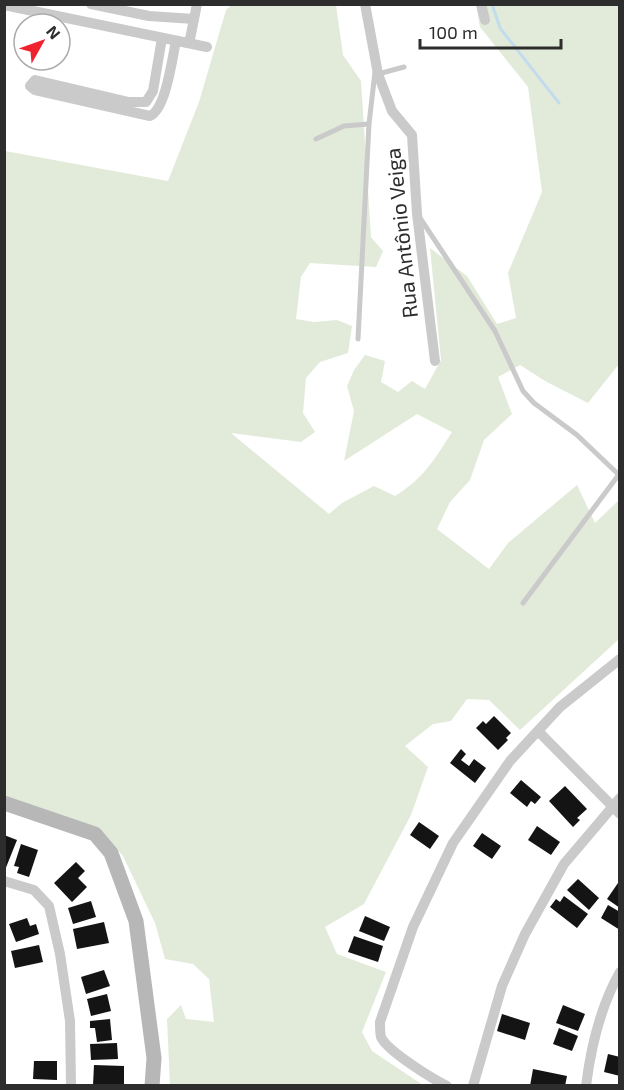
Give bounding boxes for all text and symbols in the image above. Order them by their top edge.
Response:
north arrow [12,12,72,72]
scale bar [420,12,561,50]
text: 100 m [429,21,478,43]
text: N [43,22,65,43]
street label: Rua Antônio Veiga [379,147,422,319]

